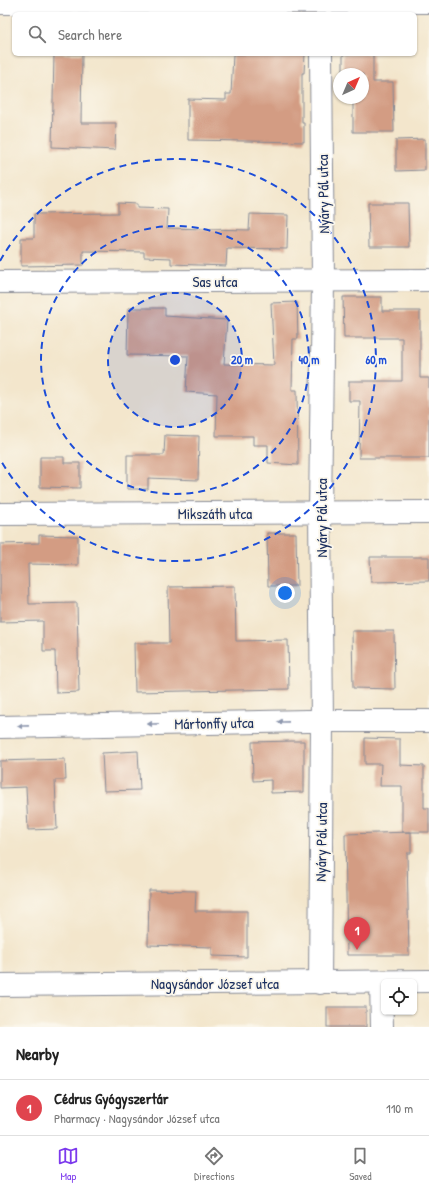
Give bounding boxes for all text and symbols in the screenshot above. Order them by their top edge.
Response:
search box [12,12,417,56]
icon: search [26,23,48,45]
text: Search here [58,24,122,45]
north arrow [333,68,369,104]
street label: Nyáry Pál utca [312,154,334,234]
street label: Sas utca [193,271,238,292]
text: 20 m [231,351,253,368]
text: 40 m [299,351,319,368]
text: 60 m [365,351,387,368]
centre of rings [168,353,182,367]
street label: Nyáry Pál utca [311,478,332,558]
street label: Mikszáth utca [178,503,252,524]
your location [275,583,295,603]
street label: Mártonffy utca [174,712,254,734]
one-way arrow [276,719,289,725]
one-way arrow [146,721,159,727]
one-way arrow [16,723,29,729]
street label: Nyáry Pál utca [310,802,332,882]
pin: 1 [344,917,370,950]
street label: Nagysándor József utca [151,973,279,994]
map controls [381,979,417,1015]
button: locate [381,979,417,1015]
text: Nearby [16,1042,59,1065]
text: Cédrus Gyógyszertár [54,1088,168,1109]
text: 1 [27,1099,31,1117]
text: 110 m [386,1099,413,1117]
text: Pharmacy · Nagysándor József utca [54,1109,220,1127]
tab: Map [57,1145,79,1183]
tab: Directions [194,1145,235,1183]
tab: Saved [349,1145,372,1183]

